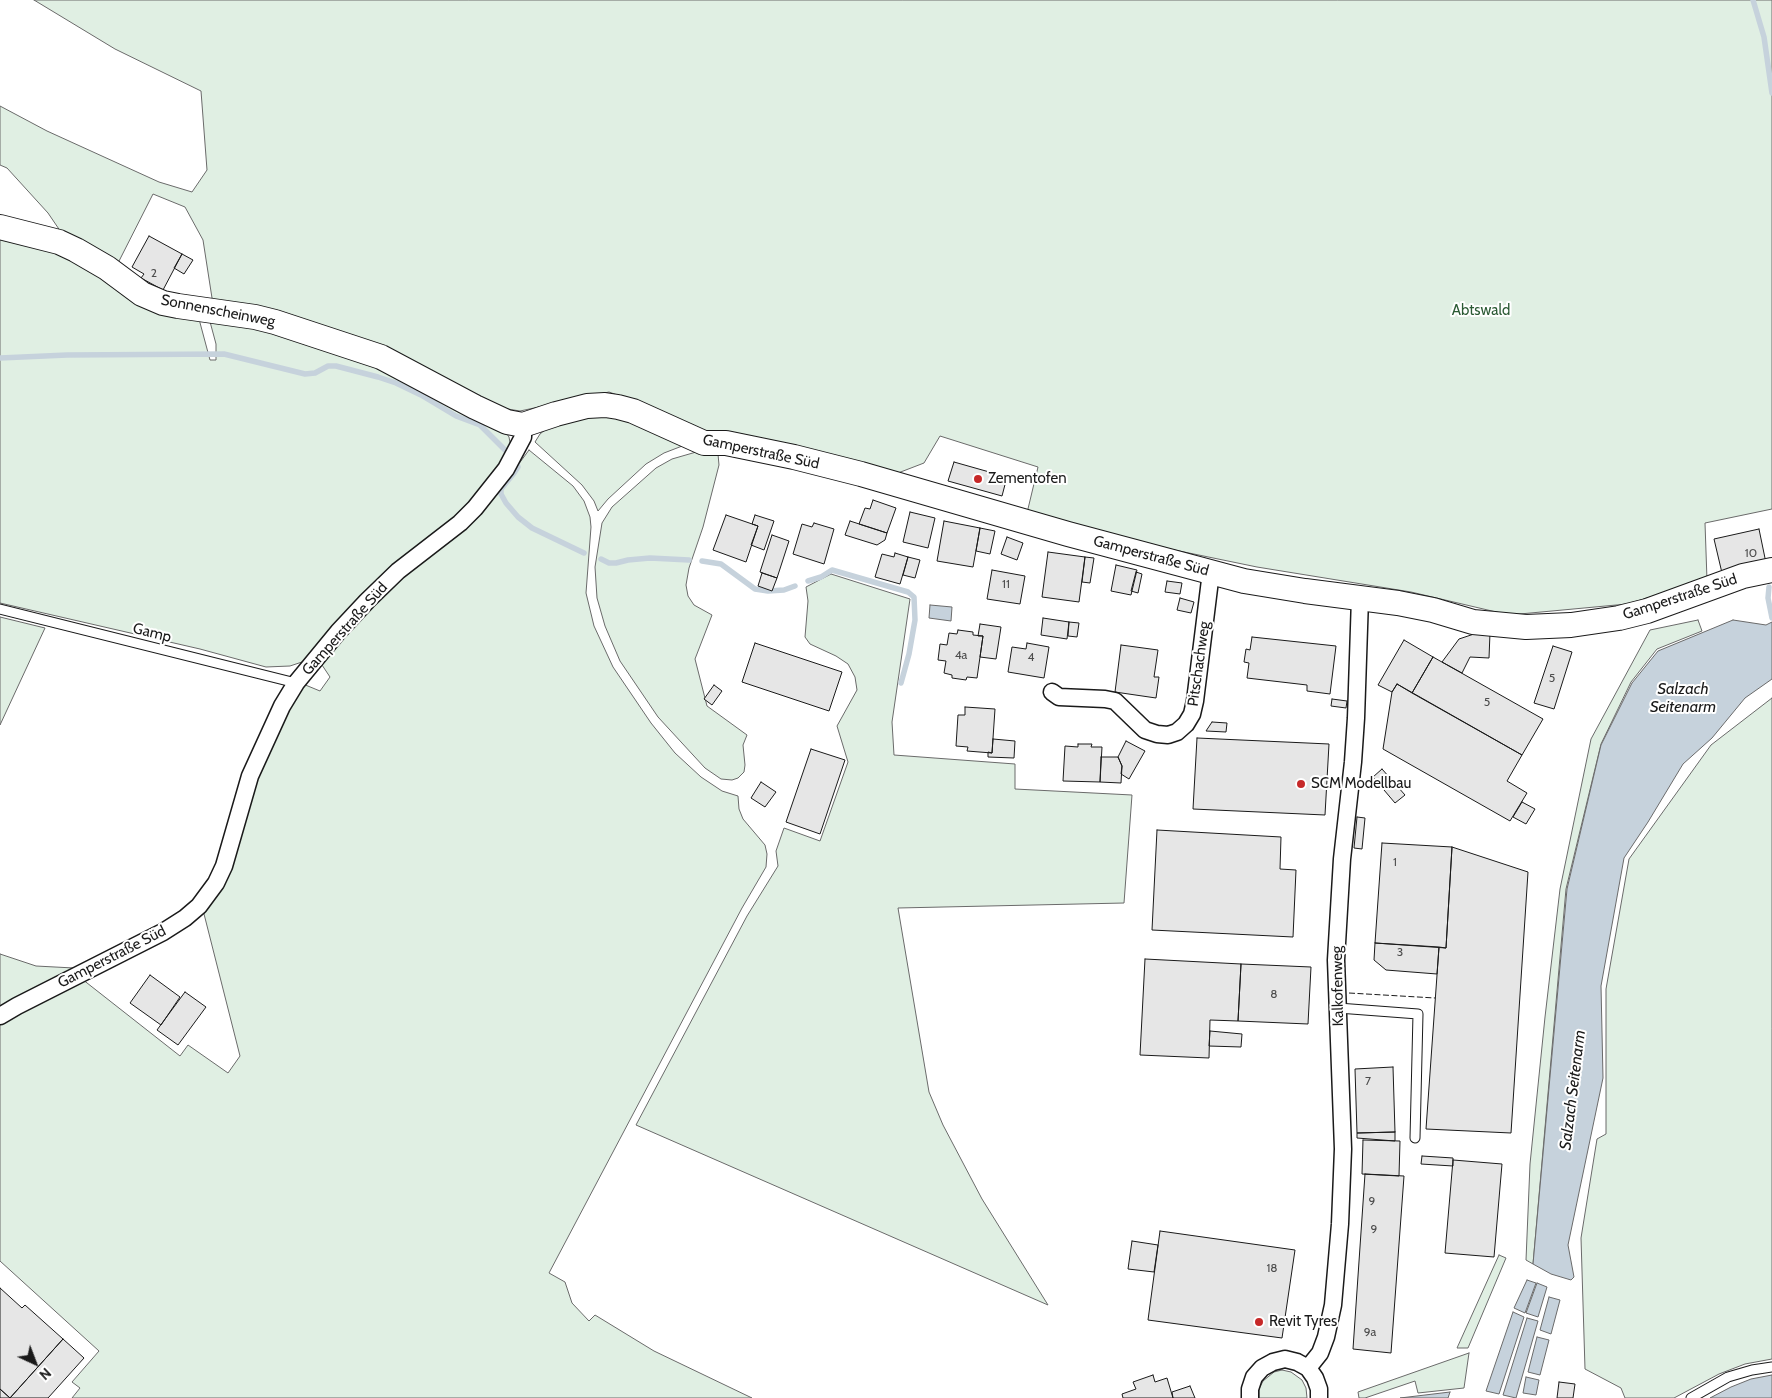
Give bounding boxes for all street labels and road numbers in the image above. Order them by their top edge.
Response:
street label: Sonnenscheinweg [159,291,277,331]
street label: Gamperstraße Süd [701,431,821,473]
street label: Gamperstraße Süd [1091,532,1211,580]
street label: Gamperstraße Süd [1621,570,1739,624]
street label: Gamperstraße Süd [299,579,391,679]
street label: Gamp [131,620,173,646]
street label: Pitschachweg [1184,620,1214,708]
street label: Gamperstraße Süd [55,922,169,992]
street label: Kalkofenweg [1328,946,1348,1026]

